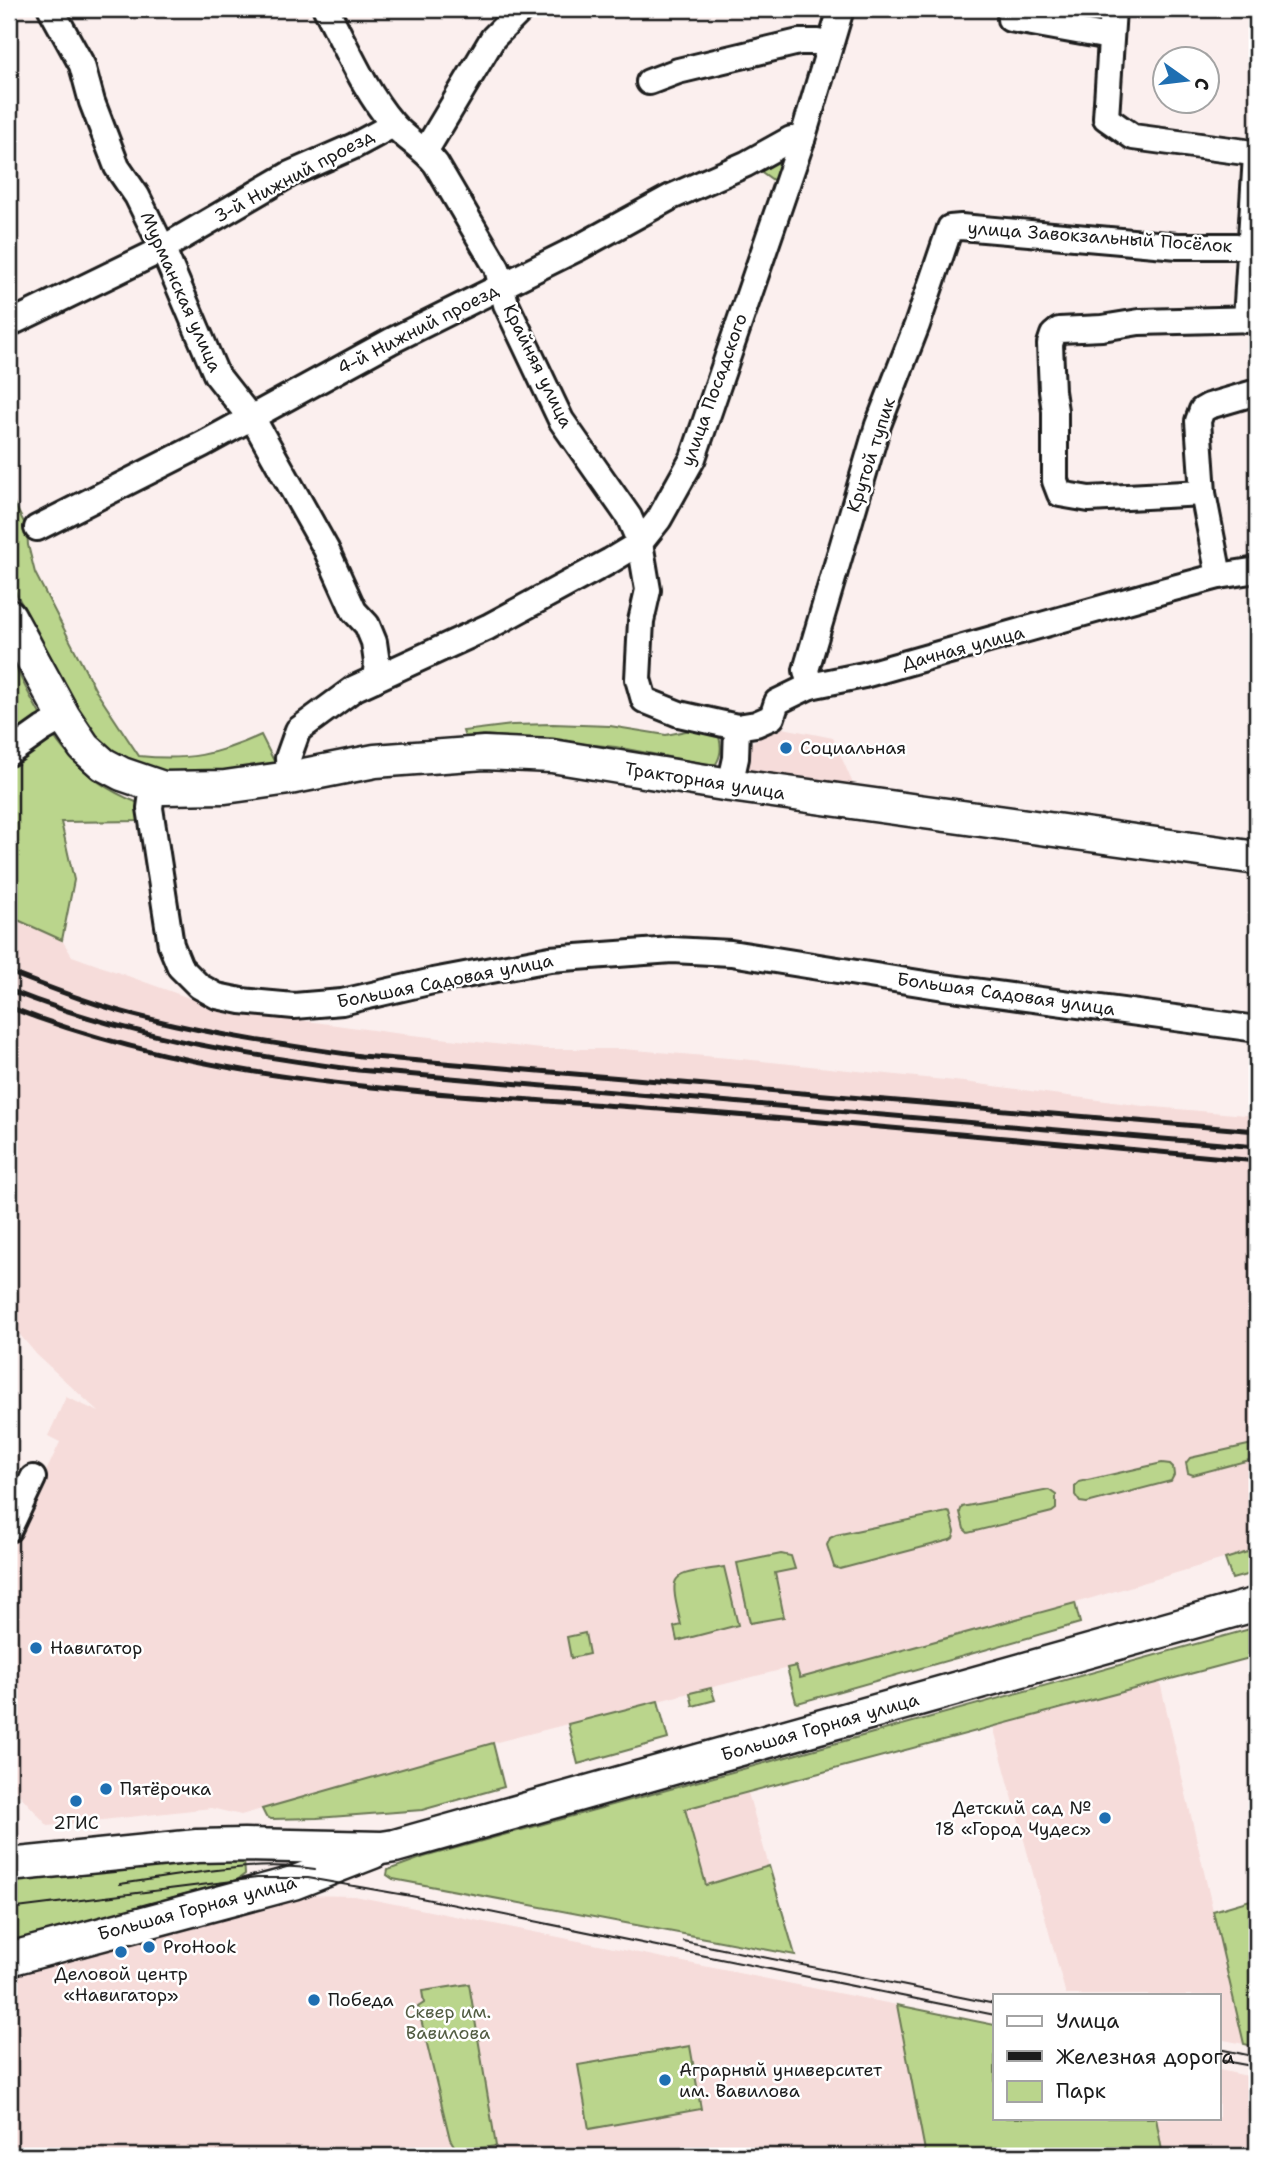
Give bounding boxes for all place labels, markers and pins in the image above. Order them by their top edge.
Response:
place label: Социальная [800,736,906,760]
marker: Социальная [778,740,794,756]
place label: Навигатор [50,1636,142,1660]
marker: Навигатор [28,1640,44,1656]
place label: Пятёрочка [120,1777,211,1801]
marker: Пятёрочка [98,1781,114,1797]
marker: 2ГИС [68,1793,84,1809]
place label: Детский сад № 18 «Город Чудес» [935,1796,1091,1841]
marker: Детский сад № 18 «Город Чудес» [1097,1810,1113,1826]
place label: 2ГИС [53,1811,99,1835]
place label: ProHook [163,1935,237,1959]
marker: ProHook [141,1939,157,1955]
marker: Деловой центр «Навигатор» [113,1944,129,1960]
place label: Деловой центр «Навигатор» [54,1962,188,2007]
place label: Победа [328,1988,394,2012]
marker: Победа [306,1992,322,2008]
place label: Аграрный университет им. Вавилова [679,2058,883,2103]
marker: Аграрный университет им. Вавилова [657,2072,673,2088]

